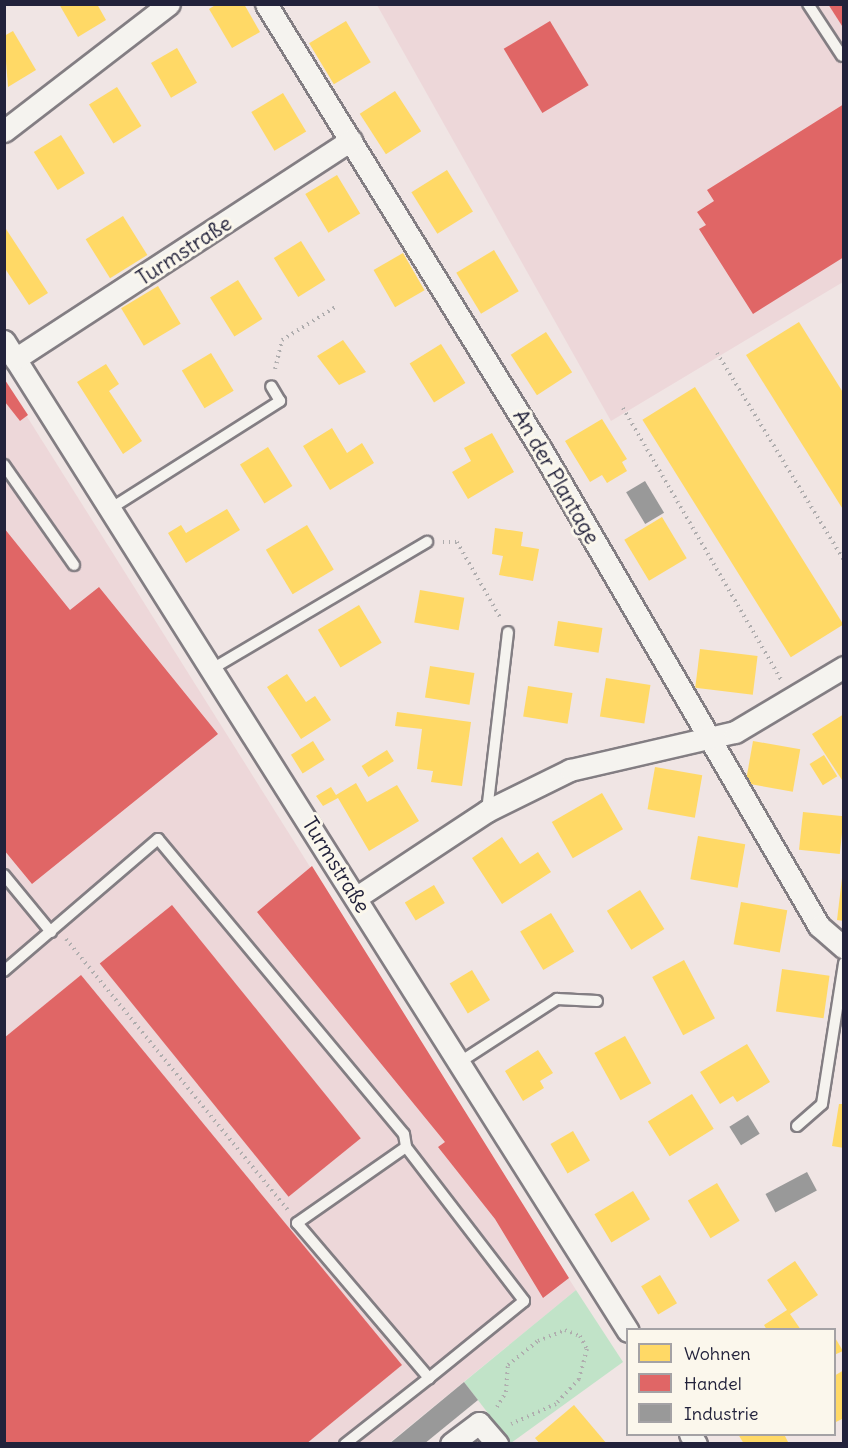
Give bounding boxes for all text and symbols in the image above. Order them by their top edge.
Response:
street label: Turmstraße [132,211,236,291]
street label: An der Plantage [507,405,605,549]
street label: Turmstraße [297,812,375,918]
legend [626,1328,836,1436]
text: Wohnen [684,1342,751,1365]
text: Handel [684,1372,742,1395]
text: Industrie [684,1402,759,1425]

